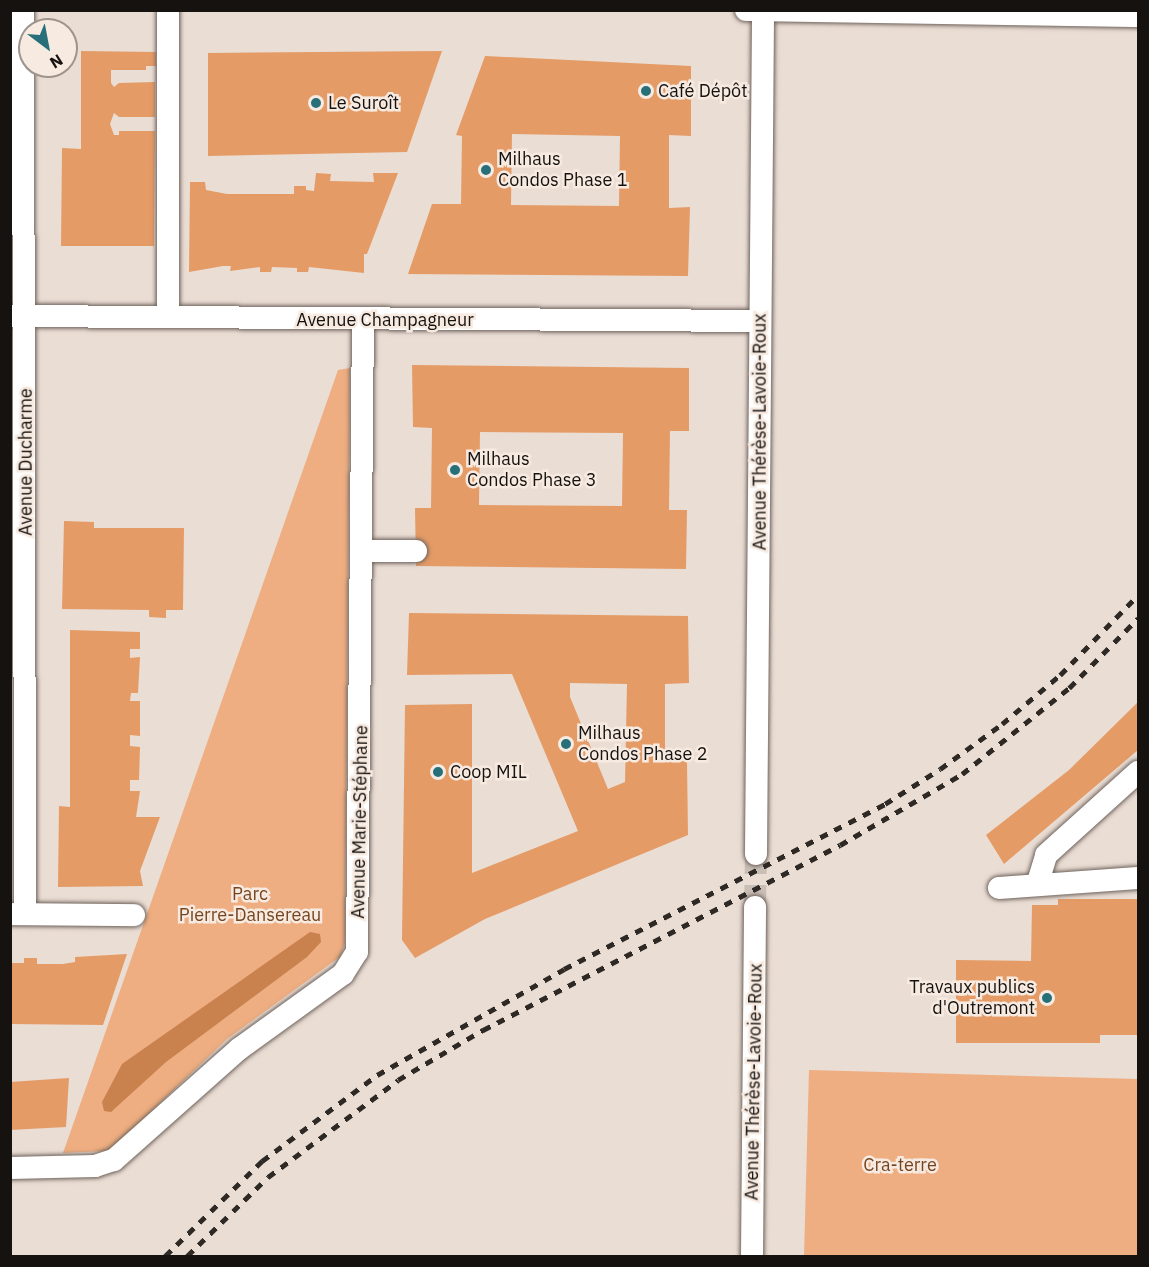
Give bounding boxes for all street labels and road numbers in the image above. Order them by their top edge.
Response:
street label: Avenue Champagneur [296,309,474,331]
street label: Avenue Thérèse-Lavoie-Roux [749,314,771,550]
street label: Avenue Ducharme [15,388,37,536]
street label: Avenue Marie-Stéphane [348,725,372,919]
street label: Avenue Thérèse-Lavoie-Roux [741,963,767,1201]

